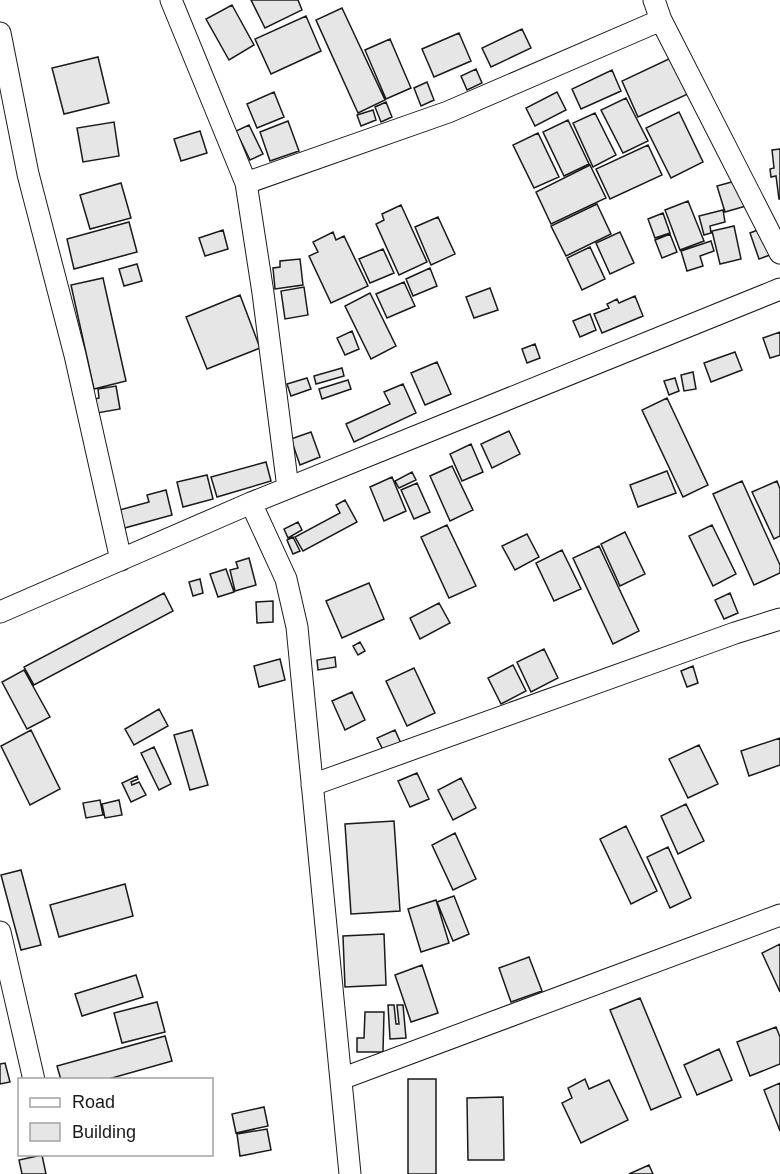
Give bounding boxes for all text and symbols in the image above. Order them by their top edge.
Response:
legend [18,1078,213,1156]
text: Road [72,1092,115,1112]
text: Building [72,1122,136,1142]

